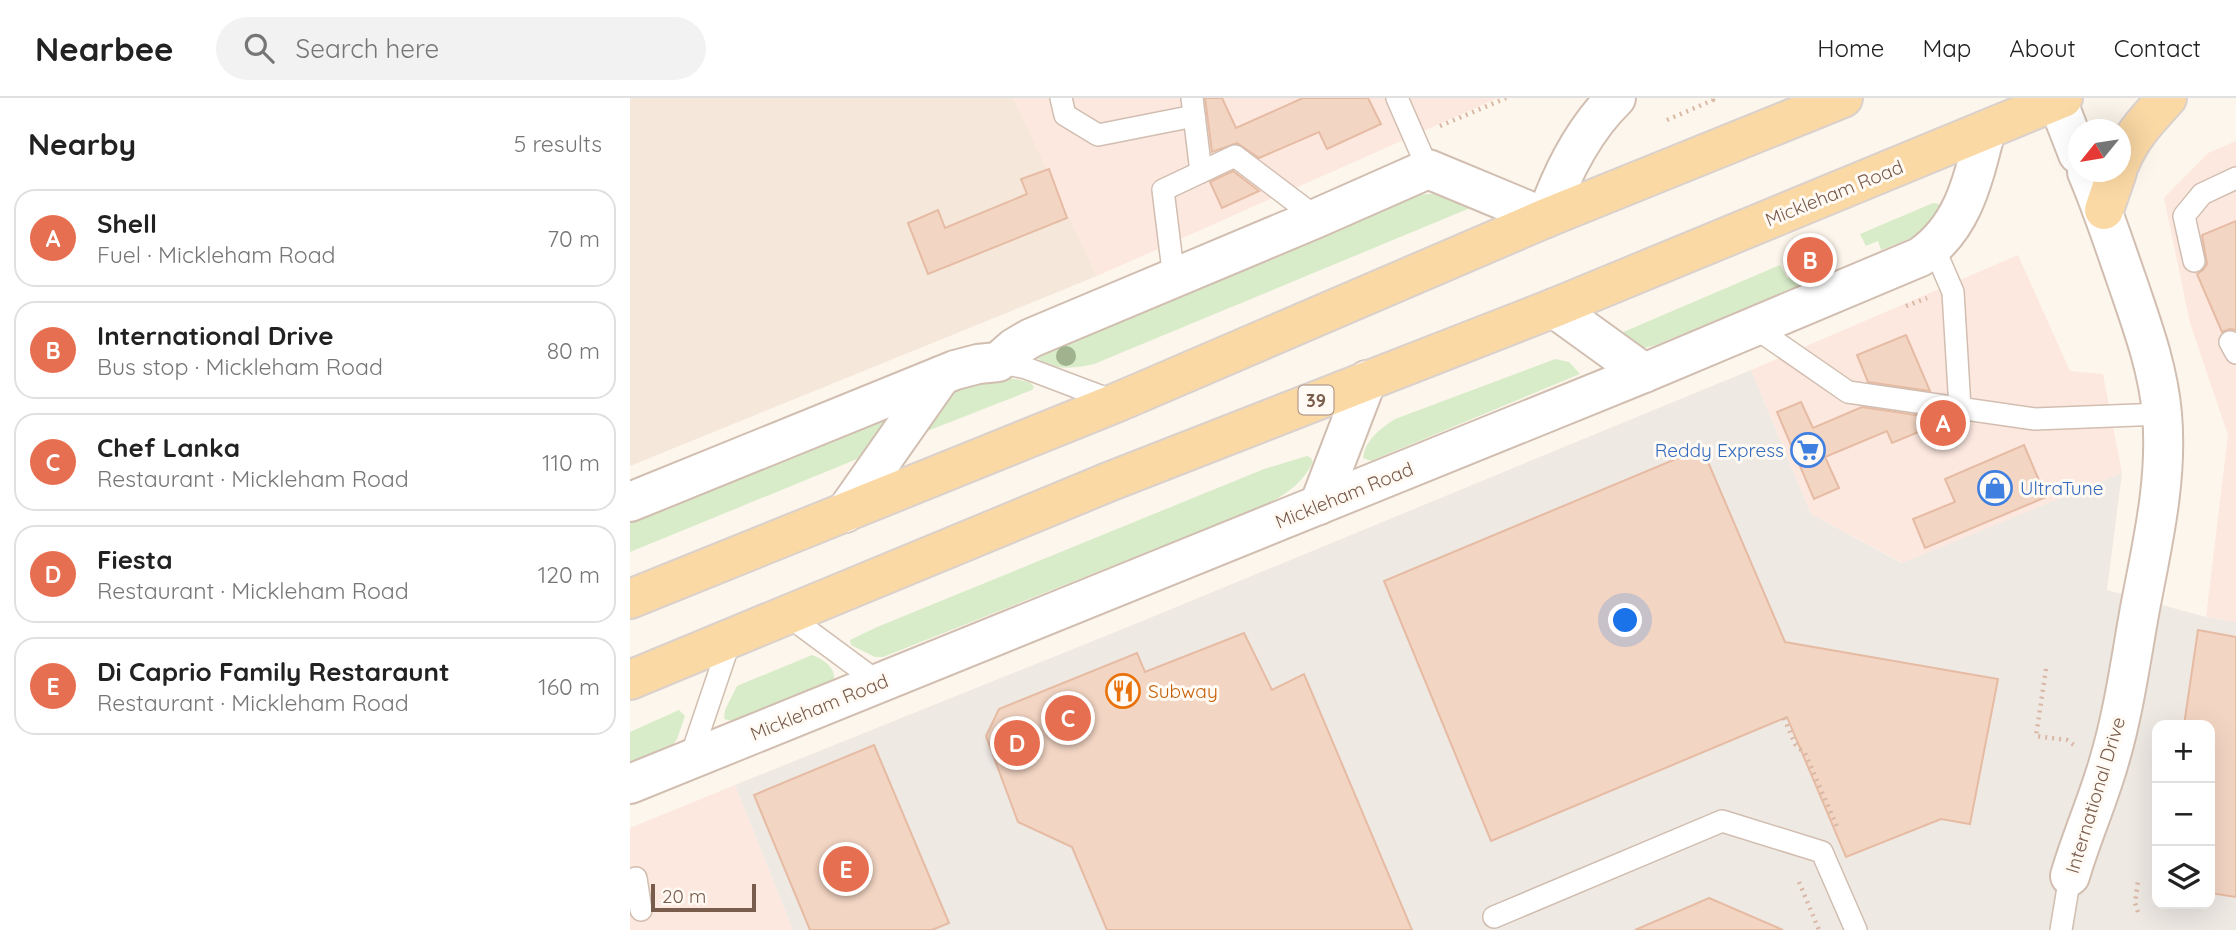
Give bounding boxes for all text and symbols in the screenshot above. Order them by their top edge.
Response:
search box [216,17,706,80]
text: Nearbee [35,28,174,69]
icon: search [240,29,278,67]
text: Search here [296,32,439,65]
text: Home [1817,33,1884,63]
text: Map [1922,33,1971,63]
text: About [2009,33,2076,63]
text: Contact [2114,33,2201,63]
north arrow [2068,119,2131,182]
text: Nearby [28,125,136,163]
text: 5 results [514,129,602,158]
street label: Mickleham Road [1762,154,1906,232]
text: Shell [97,207,157,240]
text: A [46,224,60,253]
text: 70 m [547,224,600,253]
pin: B [1787,234,1833,286]
text: Fuel · Mickleham Road [97,240,336,269]
text: International Drive [97,319,334,352]
text: B [45,336,61,365]
text: 80 m [547,336,600,365]
text: Bus stop · Mickleham Road [97,352,383,381]
road number: 39 [1298,386,1334,414]
pin: A [1920,397,1966,449]
text: Chef Lanka [97,431,240,464]
supermarket icon: Reddy Express [1789,431,1827,469]
place label: Reddy Express [1655,438,1784,462]
text: C [46,448,60,477]
text: 110 m [542,448,600,477]
street label: Mickleham Road [1272,456,1416,534]
text: Restaurant · Mickleham Road [97,464,409,493]
shop icon: UltraTune [1976,469,2014,507]
place label: UltraTune [2020,476,2103,500]
text: Fiesta [97,543,173,576]
text: D [45,560,61,589]
text: 120 m [538,560,600,589]
text: Restaurant · Mickleham Road [97,576,409,605]
your location [1608,603,1642,637]
text: Di Caprio Family Restaraunt [97,655,450,688]
street label: Mickleham Road [747,668,891,746]
text: E [46,672,60,701]
text: 160 m [538,672,600,701]
restaurant icon: Subway [1104,672,1142,710]
place label: Subway [1148,679,1218,703]
text: Restaurant · Mickleham Road [97,688,409,717]
pin: C [1045,692,1091,744]
street label: International Drive [2060,714,2130,876]
pin: D [994,717,1040,769]
map controls [2152,720,2215,909]
button: + [2152,720,2215,783]
button: − [2152,783,2215,846]
pin: E [823,843,869,895]
button: layers [2152,846,2215,909]
scale bar [651,881,756,913]
text: 20 m [662,884,706,908]

